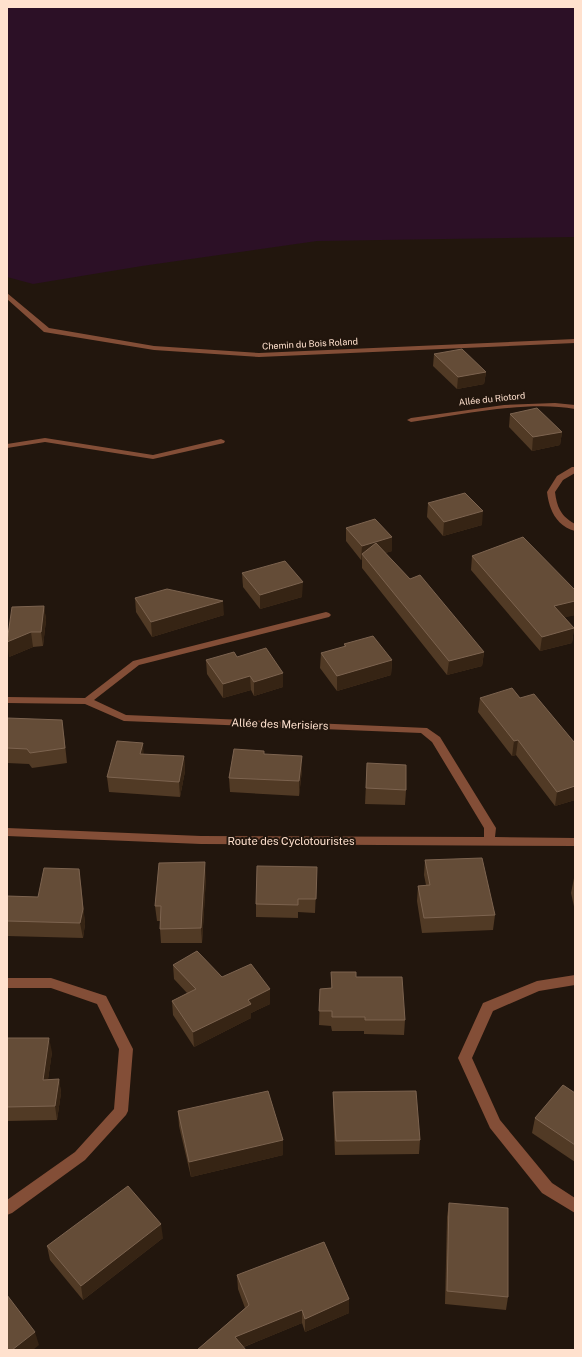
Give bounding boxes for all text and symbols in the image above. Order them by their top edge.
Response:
street label: Chemin du Bois Roland [262,335,358,352]
street label: Allée du Riotord [458,390,526,407]
street label: Allée des Merisiers [231,716,329,732]
street label: Route des Cyclotouristes [227,835,355,847]

